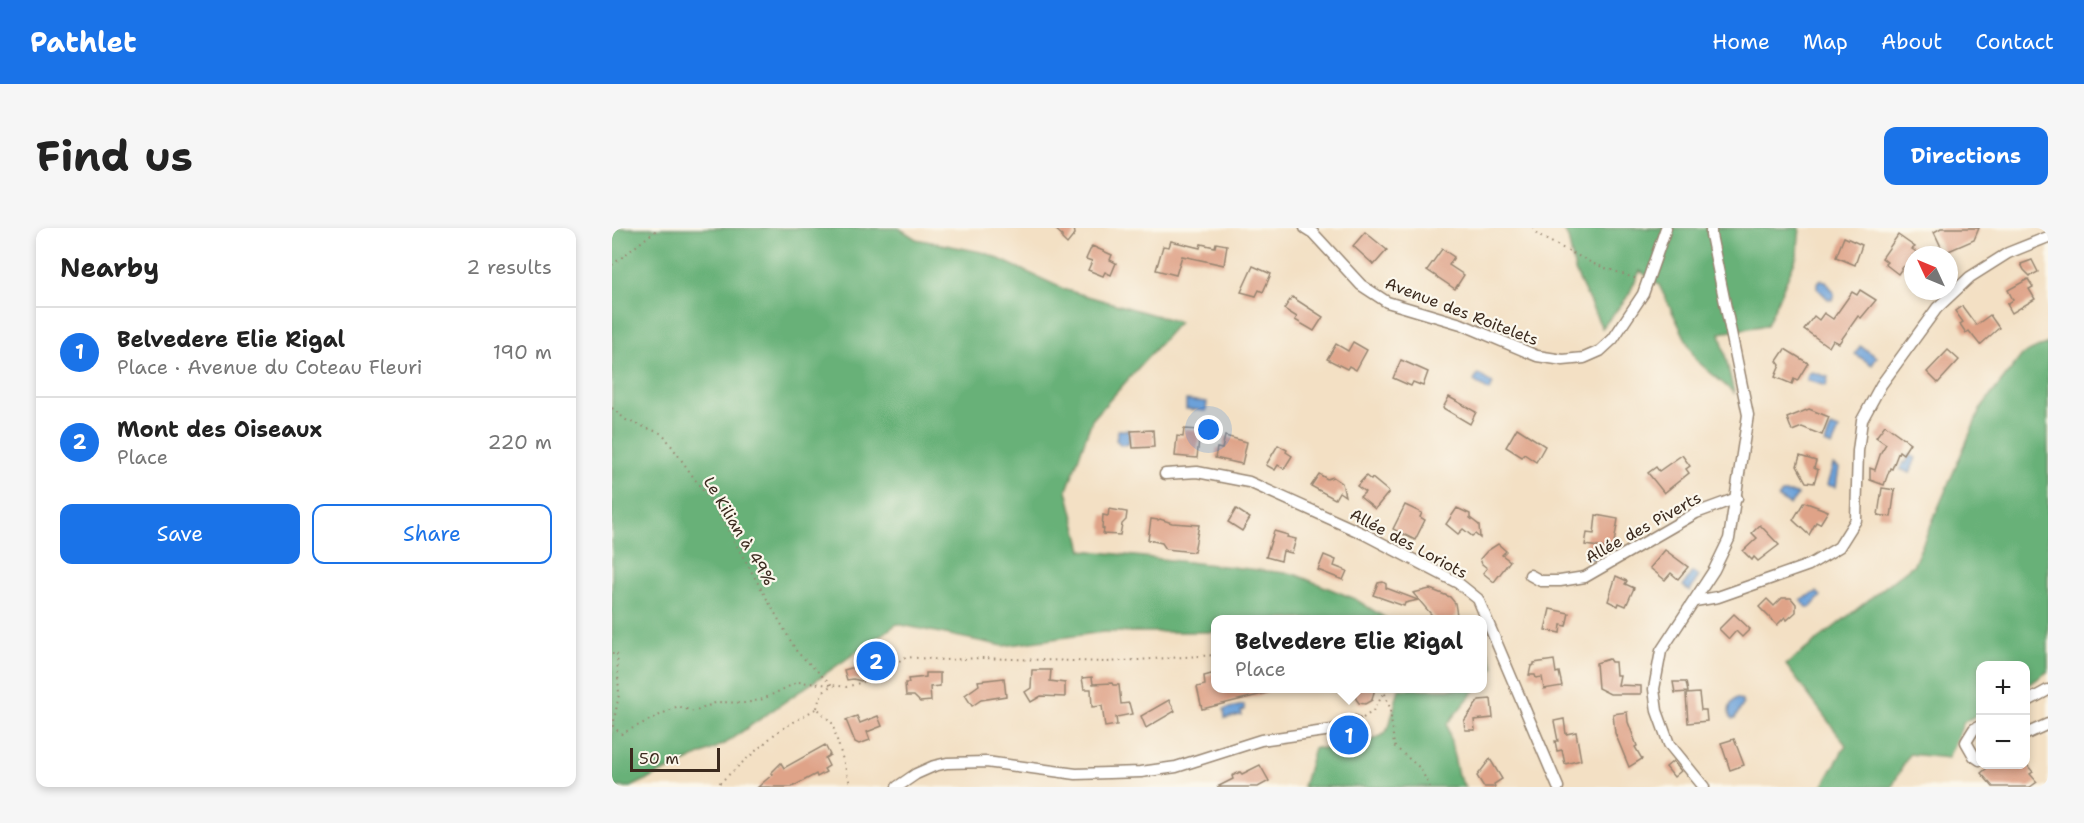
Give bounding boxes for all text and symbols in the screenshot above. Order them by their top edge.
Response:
text: Pathlet [30,23,137,61]
text: Home [1712,28,1770,56]
text: Map [1803,28,1848,56]
text: About [1881,28,1942,56]
text: Contact [1975,28,2054,56]
button: Directions [1884,127,2048,185]
text: Find us [36,128,193,184]
north arrow [1904,246,1958,300]
text: Nearby [60,250,159,285]
text: 2 results [466,254,552,280]
street label: Avenue des Roitelets [1382,273,1541,350]
text: Belvedere Elie Rigal [117,325,345,354]
text: 1 [75,339,84,365]
text: 190 m [493,339,552,365]
text: Place · Avenue du Coteau Fleuri [117,354,423,380]
text: Mont des Oiseaux [117,415,322,444]
your location [1194,415,1223,444]
text: 2 [73,429,87,455]
text: 220 m [488,429,552,455]
text: Place [117,444,168,470]
street label: Le Kilian à 49% [699,473,780,590]
street label: Allée des Piverts [1582,487,1705,568]
button: Save [60,504,300,564]
button: Share [312,504,552,564]
street label: Allée des Loriots [1346,504,1471,583]
popup [1211,615,1487,693]
text: Belvedere Elie Rigal [1235,627,1463,656]
pin: 2 [856,638,896,684]
text: Place [1235,656,1286,682]
map controls [1976,661,2030,769]
button: + [1976,661,2030,715]
pin: 1 [1330,712,1368,758]
button: − [1976,715,2030,769]
scale bar [630,745,720,772]
text: 50 m [639,748,679,769]

